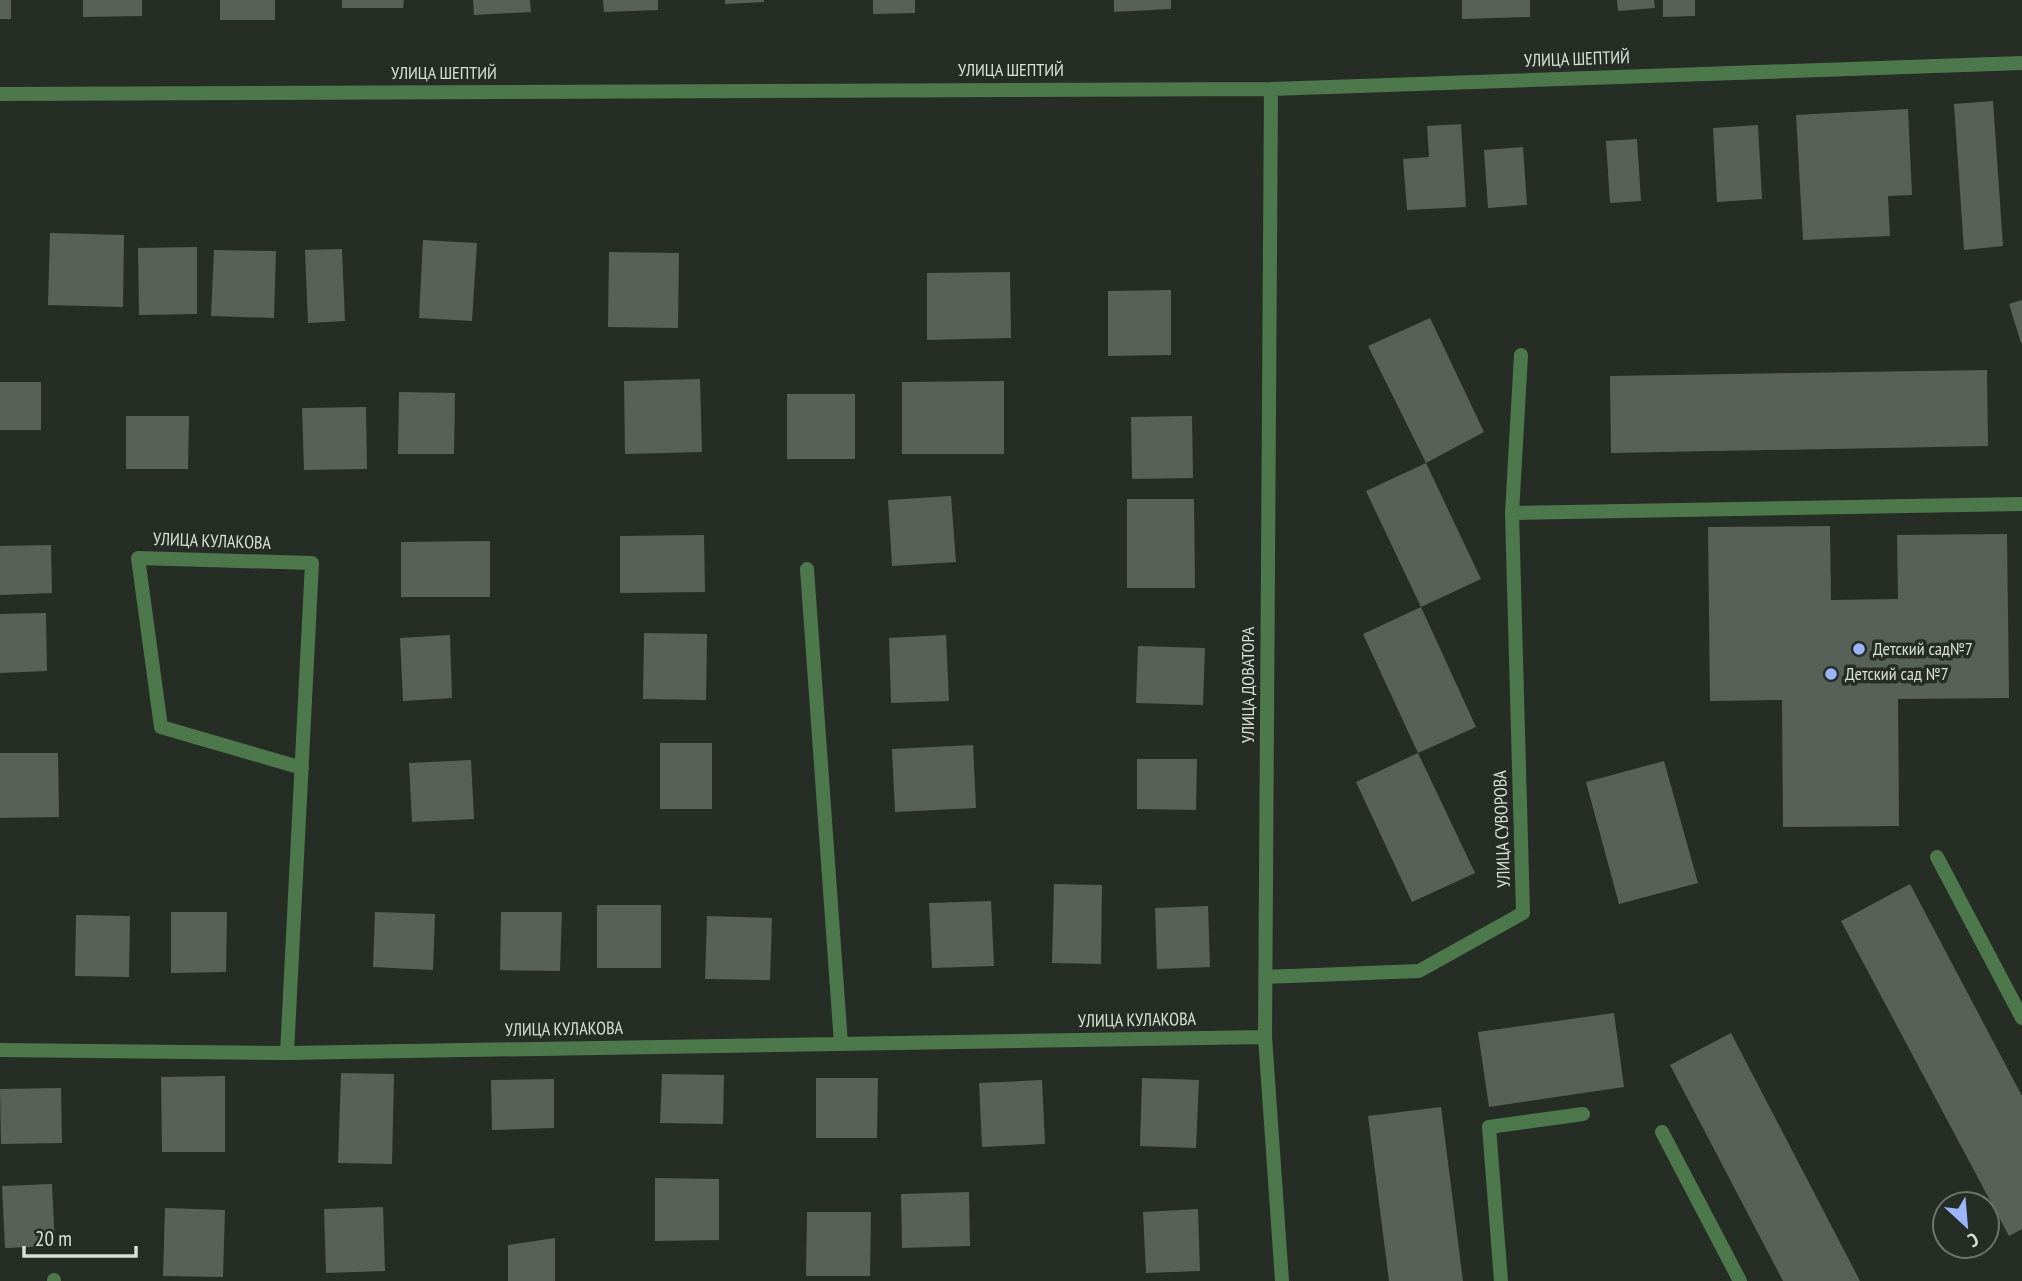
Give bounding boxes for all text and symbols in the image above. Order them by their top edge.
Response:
street label: УЛИЦА ШЕПТИЙ [1524,45,1630,72]
street label: УЛИЦА ШЕПТИЙ [958,58,1064,81]
street label: УЛИЦА ШЕПТИЙ [391,61,497,84]
street label: УЛИЦА КУЛАКОВА [153,527,272,554]
street label: УЛИЦА ДОВАТОРА [1236,626,1259,743]
place label: Детский сад№7 [1873,637,1973,660]
marker: Детский сад№7 [1851,641,1867,657]
place label: Детский сад №7 [1845,662,1949,685]
marker: Детский сад №7 [1823,666,1839,682]
street label: УЛИЦА СУВОРОВА [1488,769,1515,888]
street label: УЛИЦА КУЛАКОВА [1078,1007,1197,1032]
street label: УЛИЦА КУЛАКОВА [505,1016,624,1041]
north arrow [1931,1190,2001,1260]
scale bar [24,1214,136,1258]
text: 20 m [35,1225,72,1252]
text: С [1964,1228,1983,1253]

